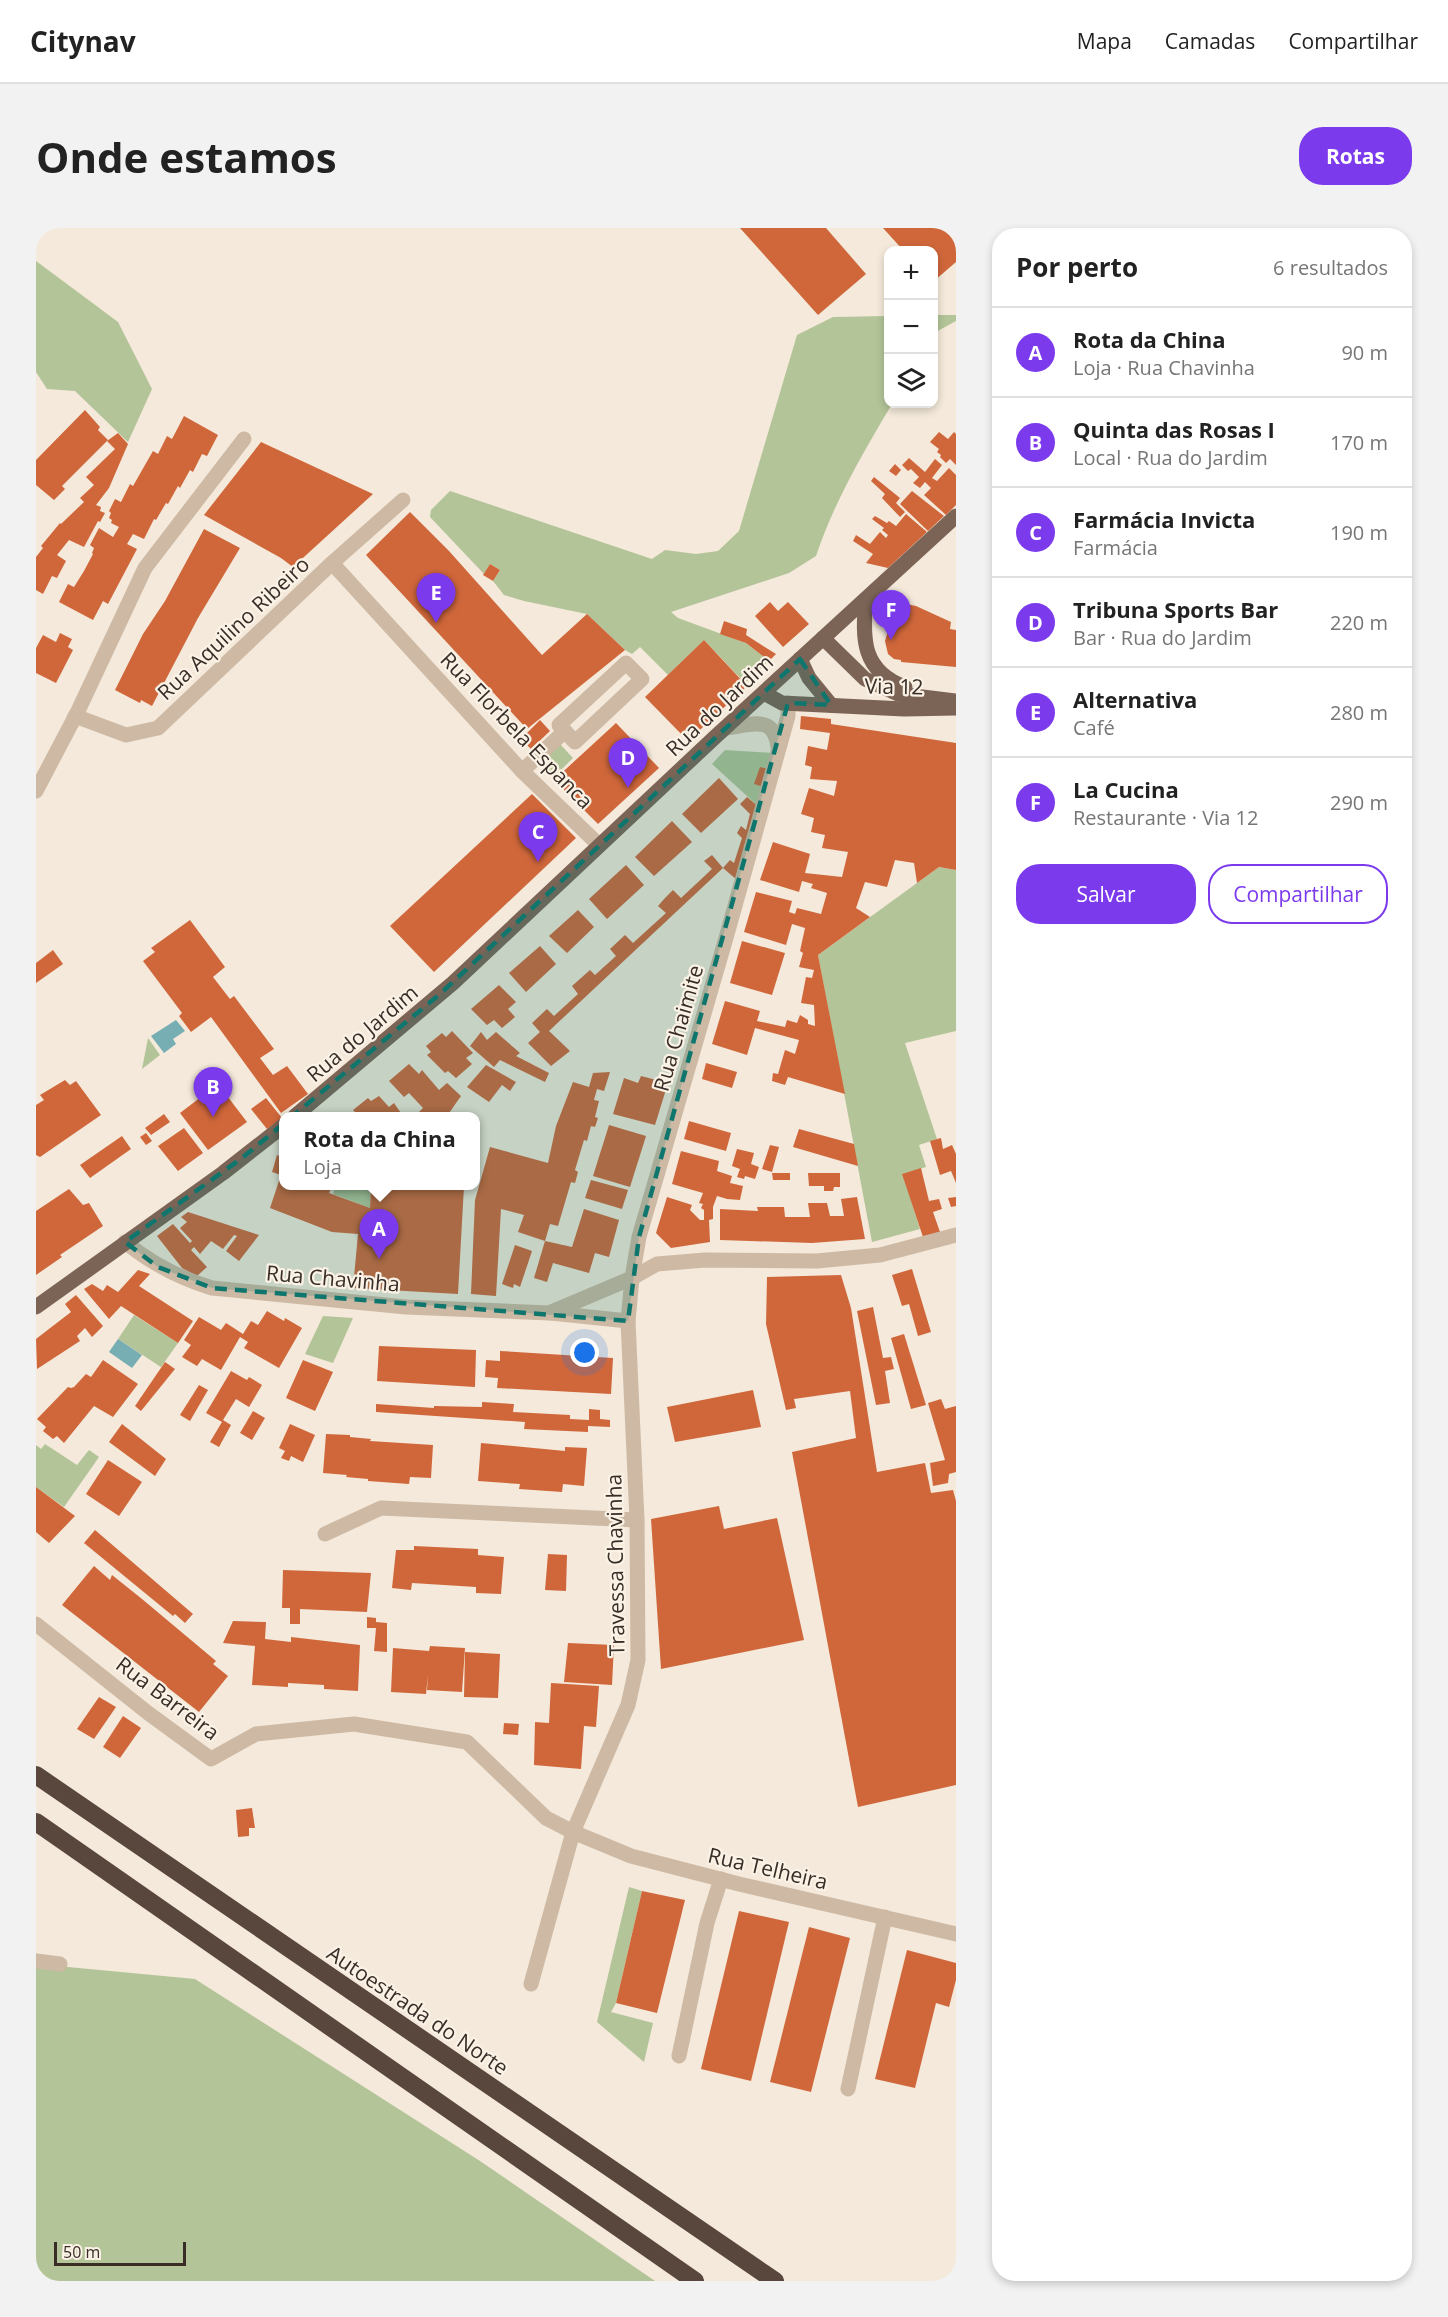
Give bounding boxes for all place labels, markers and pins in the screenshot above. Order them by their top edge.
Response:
pin: E [416,574,456,623]
pin: F [872,590,910,640]
pin: D [608,738,648,788]
pin: C [518,812,558,862]
pin: B [194,1068,232,1117]
pin: A [360,1210,398,1259]

